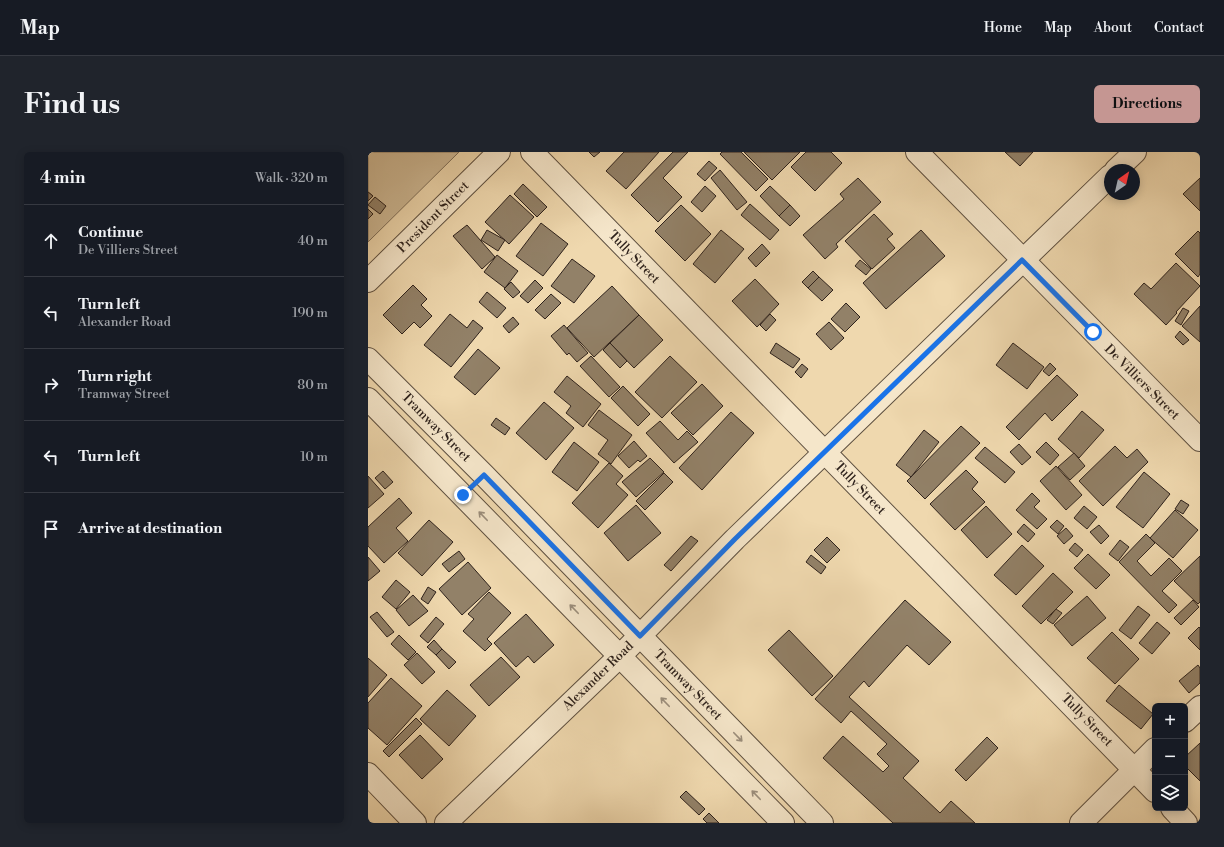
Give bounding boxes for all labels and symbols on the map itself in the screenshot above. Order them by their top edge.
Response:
north arrow [1104,164,1140,200]
street label: President Street [394,177,473,256]
street label: Tully Street [605,227,663,287]
route start [1084,323,1102,341]
street label: De Villiers Street [1101,341,1183,423]
street label: Tramway Street [398,389,474,465]
street label: Tully Street [831,458,889,518]
route end [454,486,472,504]
one-way arrow [478,511,488,521]
one-way arrow [569,604,579,614]
street label: Alexander Road [558,638,637,715]
street label: Tramway Street [650,646,726,724]
street label: Tully Street [1058,690,1116,750]
one-way arrow [660,697,670,707]
one-way arrow [733,732,743,742]
one-way arrow [751,790,760,800]

